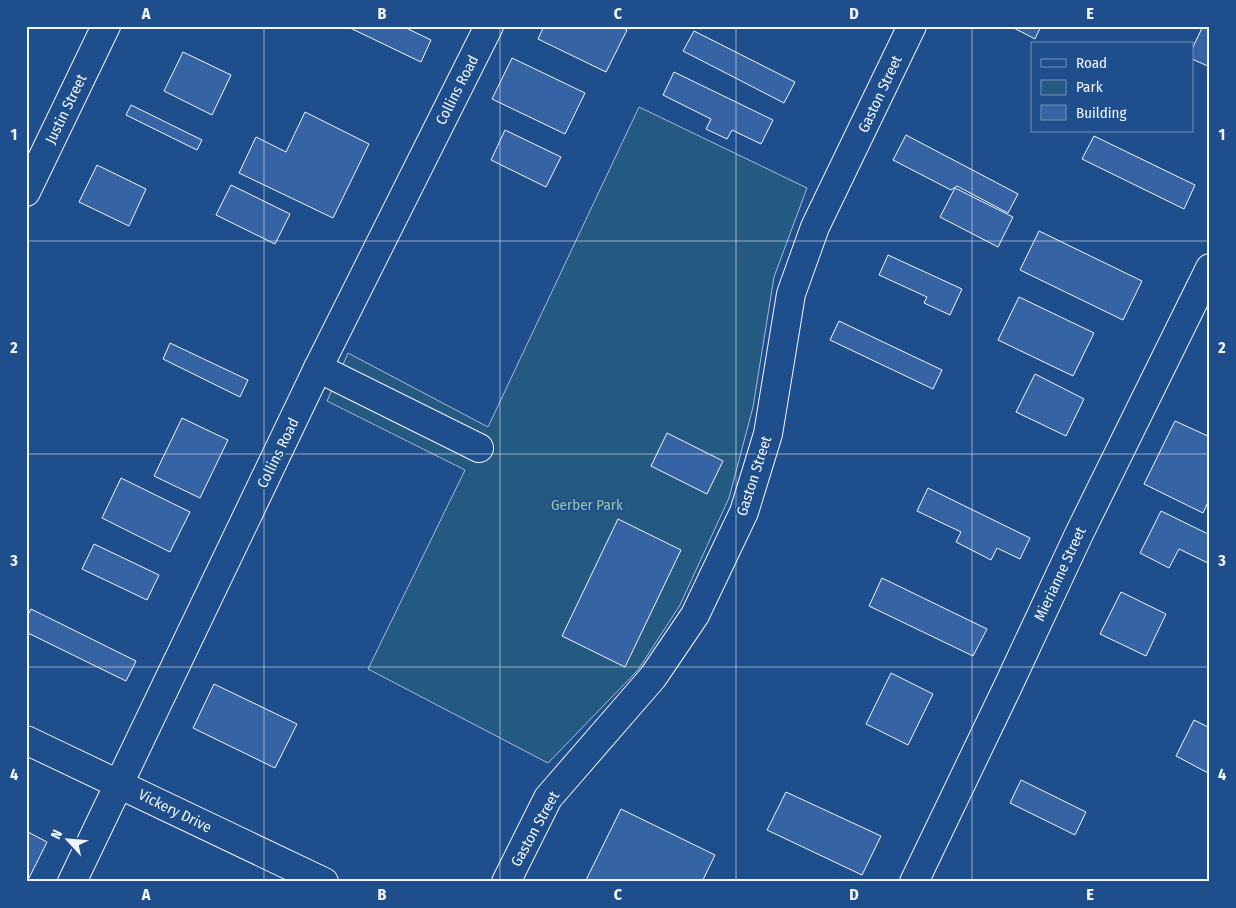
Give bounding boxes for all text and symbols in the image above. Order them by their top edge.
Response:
text: A [141,4,151,23]
text: B [378,4,387,23]
text: C [614,4,623,23]
text: D [849,4,859,23]
text: E [1086,4,1094,23]
legend [1031,42,1194,132]
street label: Collins Road [432,52,482,128]
street label: Gaston Street [854,52,906,135]
text: Road [1076,54,1107,72]
street label: Justin Street [41,71,91,147]
text: Park [1076,78,1103,96]
text: Building [1076,104,1127,122]
text: 1 [11,125,17,144]
text: 1 [1219,125,1225,144]
text: 2 [9,338,18,357]
text: 2 [1217,338,1226,357]
street label: Collins Road [253,415,303,491]
street label: Gaston Street [733,434,775,518]
park label: Gerber Park [551,496,623,514]
street label: Mierianne Street [1030,524,1090,624]
text: 3 [9,551,18,570]
text: 3 [1217,551,1226,570]
text: 4 [10,765,18,784]
text: 4 [1218,765,1226,784]
street label: Vickery Drive [135,786,215,836]
street label: Gaston Street [507,788,563,870]
north arrow [42,816,92,866]
text: N [47,827,66,842]
text: A [141,885,151,904]
text: B [378,885,387,904]
text: C [614,885,623,904]
text: D [849,885,859,904]
text: E [1086,885,1094,904]

